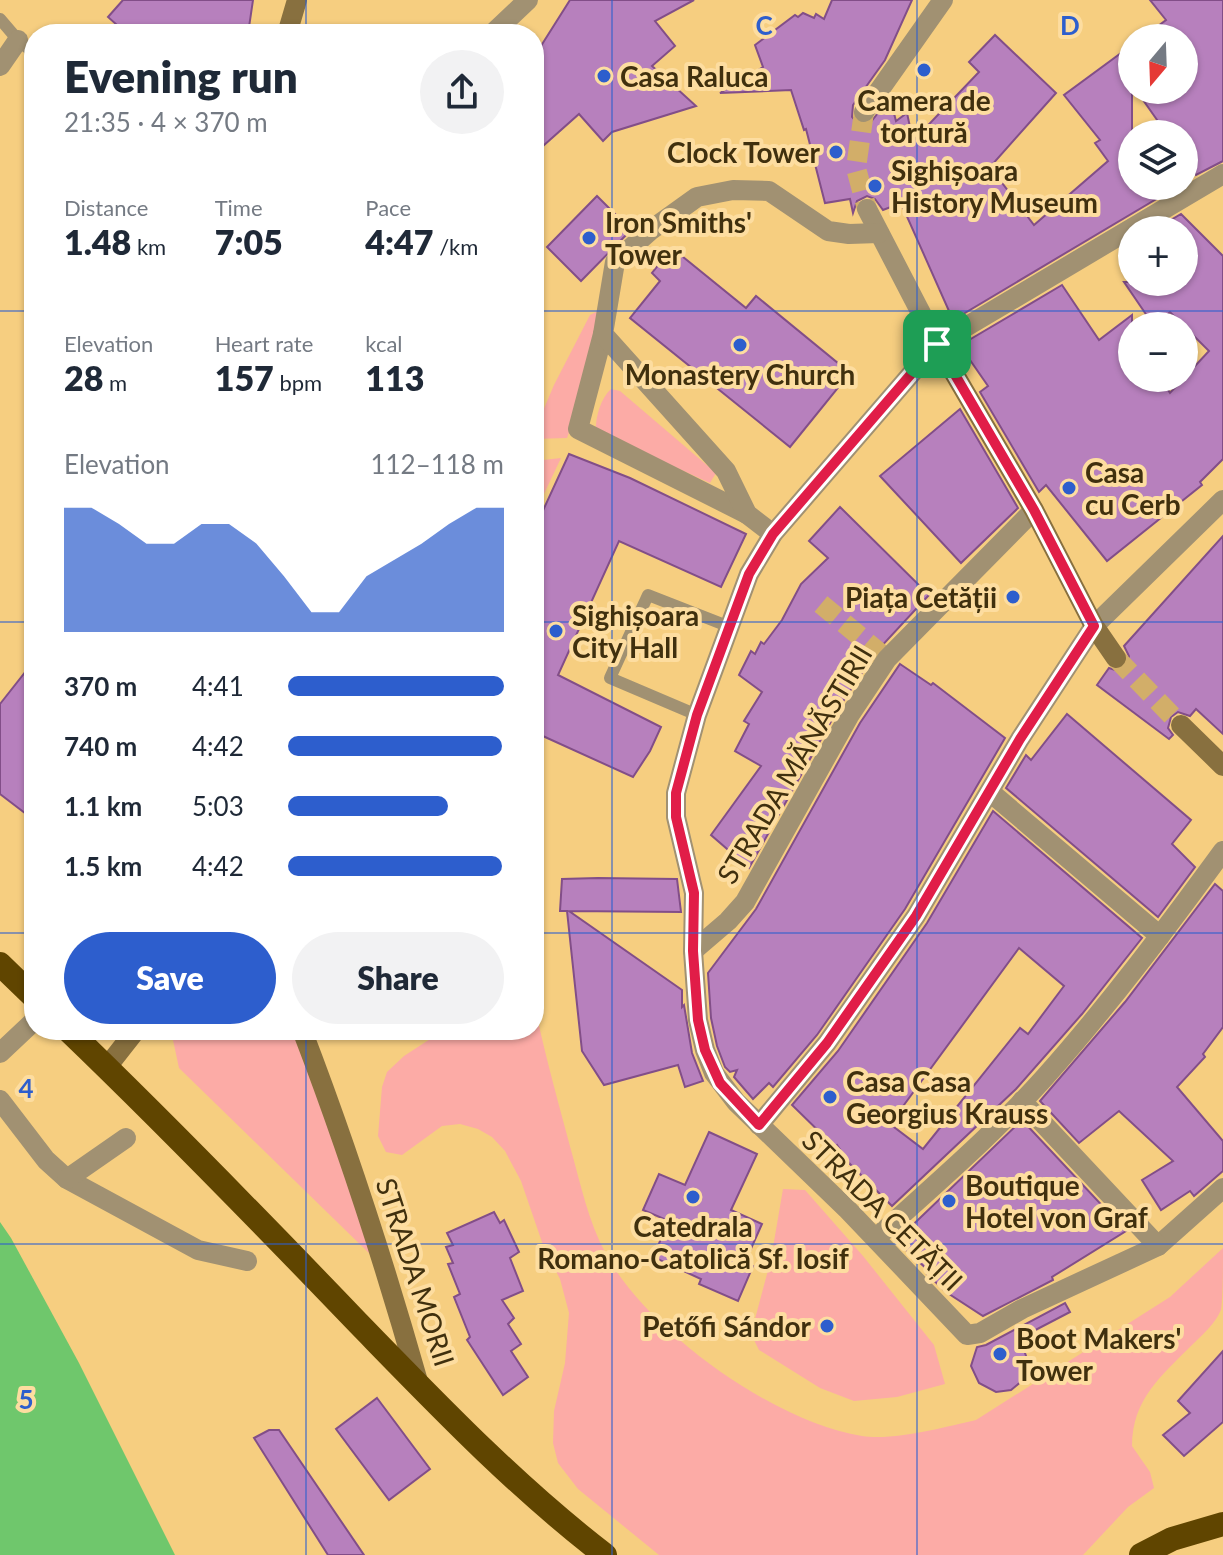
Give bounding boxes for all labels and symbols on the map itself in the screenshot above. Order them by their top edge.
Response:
text: C [755,9,773,41]
text: D [1060,9,1080,41]
north arrow [1118,24,1198,104]
place label: Casa Raluca [620,59,769,93]
marker: Camera de tortură [915,61,933,79]
marker: Casa Raluca [595,67,613,85]
place label: Camera de tortură [857,83,991,149]
place label: Clock Tower [667,135,821,169]
marker: Clock Tower [827,143,845,161]
place label: Sighișoara History Museum [891,153,1098,219]
marker: Sighișoara History Museum [866,177,884,195]
place label: Iron Smiths' Tower [605,205,752,271]
marker: Iron Smiths' Tower [580,229,598,247]
pin [903,310,971,378]
marker: Monastery Church [731,336,749,354]
place label: Monastery Church [625,357,855,391]
place label: Casa cu Cerb [1085,455,1181,521]
marker: Casa cu Cerb [1060,479,1078,497]
place label: Piața Cetății [845,580,997,614]
marker: Piața Cetății [1004,588,1022,606]
place label: Sighișoara City Hall [572,598,699,664]
marker: Sighișoara City Hall [547,622,565,640]
street label: STRADA MĂNĂSTIRII [709,639,879,889]
place label: Casa Casa Georgius Krauss [846,1064,1048,1130]
text: 4 [18,1072,34,1104]
marker: Casa Casa Georgius Krauss [821,1088,839,1106]
street label: STRADA CETĂȚII [796,1123,970,1297]
place label: Boutique Hotel von Graf [965,1168,1148,1234]
street label: STRADA MORII [370,1174,462,1370]
marker: Catedrala Romano-Catolică Sf. Iosif [684,1188,702,1206]
marker: Boutique Hotel von Graf [940,1192,958,1210]
place label: Catedrala Romano-Catolică Sf. Iosif [537,1209,849,1275]
place label: Petőfi Sándor [642,1309,812,1343]
marker: Petőfi Sándor [818,1317,836,1335]
place label: Boot Makers' Tower [1016,1321,1181,1387]
marker: Boot Makers' Tower [991,1345,1009,1363]
text: 5 [18,1383,34,1415]

